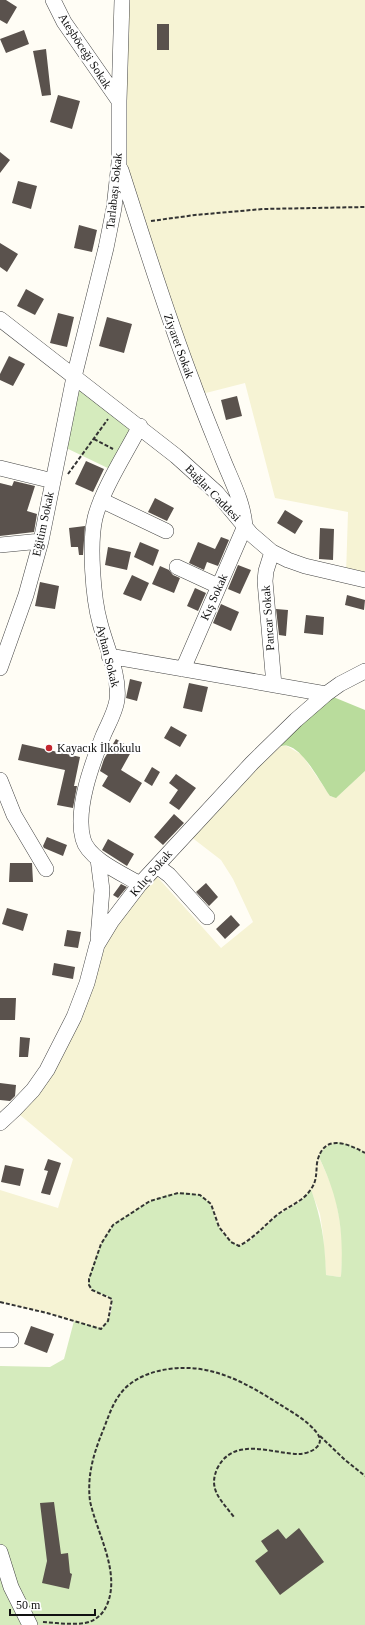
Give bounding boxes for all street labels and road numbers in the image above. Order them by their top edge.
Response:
street label: Ateşböceği Sokak [55,11,115,91]
street label: Tarlabaşı Sokak [103,152,125,230]
street label: Ziyaret Sokak [161,312,197,380]
street label: Bağlar Caddesi [182,462,244,525]
street label: Eğitim Sokak [29,490,57,558]
street label: Kış Sokak [198,571,230,623]
street label: Pancar Sokak [259,585,277,651]
street label: Ayhan Sokak [93,623,123,689]
street label: Kılıç Sokak [127,847,175,899]

